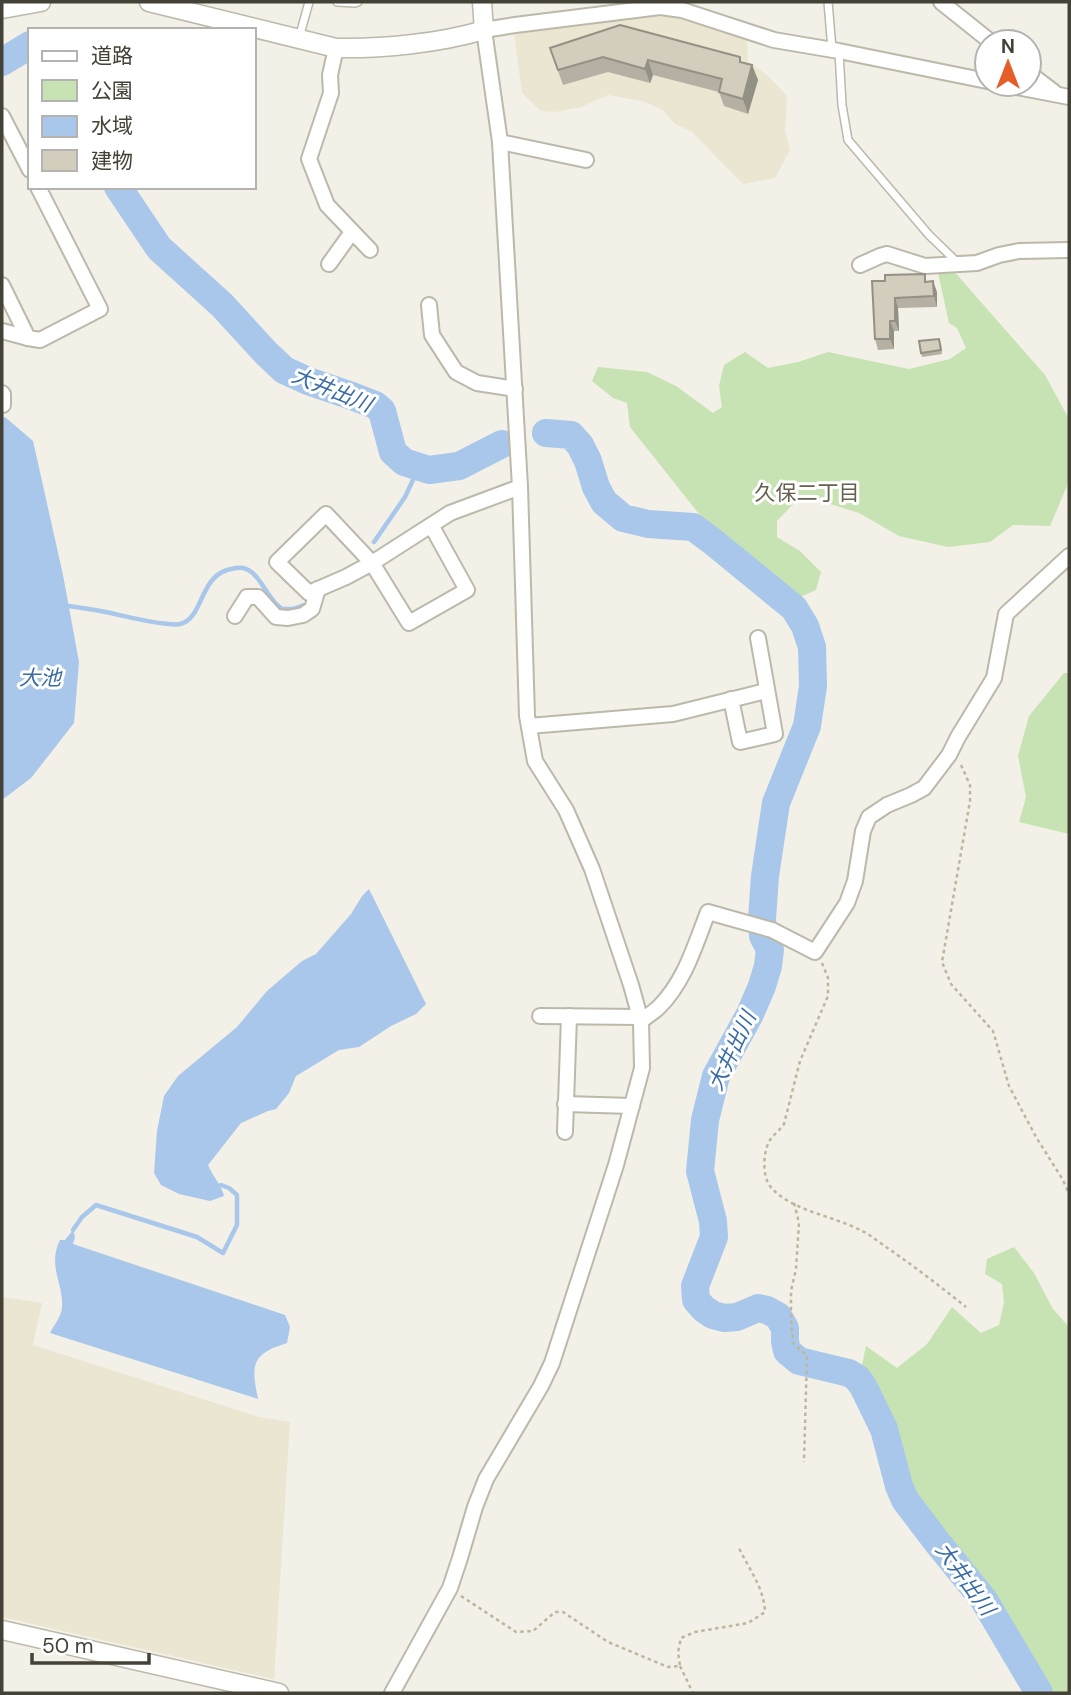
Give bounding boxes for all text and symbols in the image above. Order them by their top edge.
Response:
legend [28,28,256,189]
north arrow [973,28,1043,98]
text: N [1001,34,1015,59]
text: 道路 [91,42,133,70]
text: 公園 [91,77,133,105]
text: 水域 [91,112,133,140]
text: 建物 [91,147,133,175]
water label: 大井出川 [288,361,378,419]
district label: 久保二丁目 [755,479,860,507]
water label: 大池 [19,664,63,692]
water label: 大井出川 [702,1005,763,1095]
water label: 大井出川 [929,1537,1002,1623]
scale bar [32,1622,149,1666]
text: 50 m [42,1632,93,1660]

